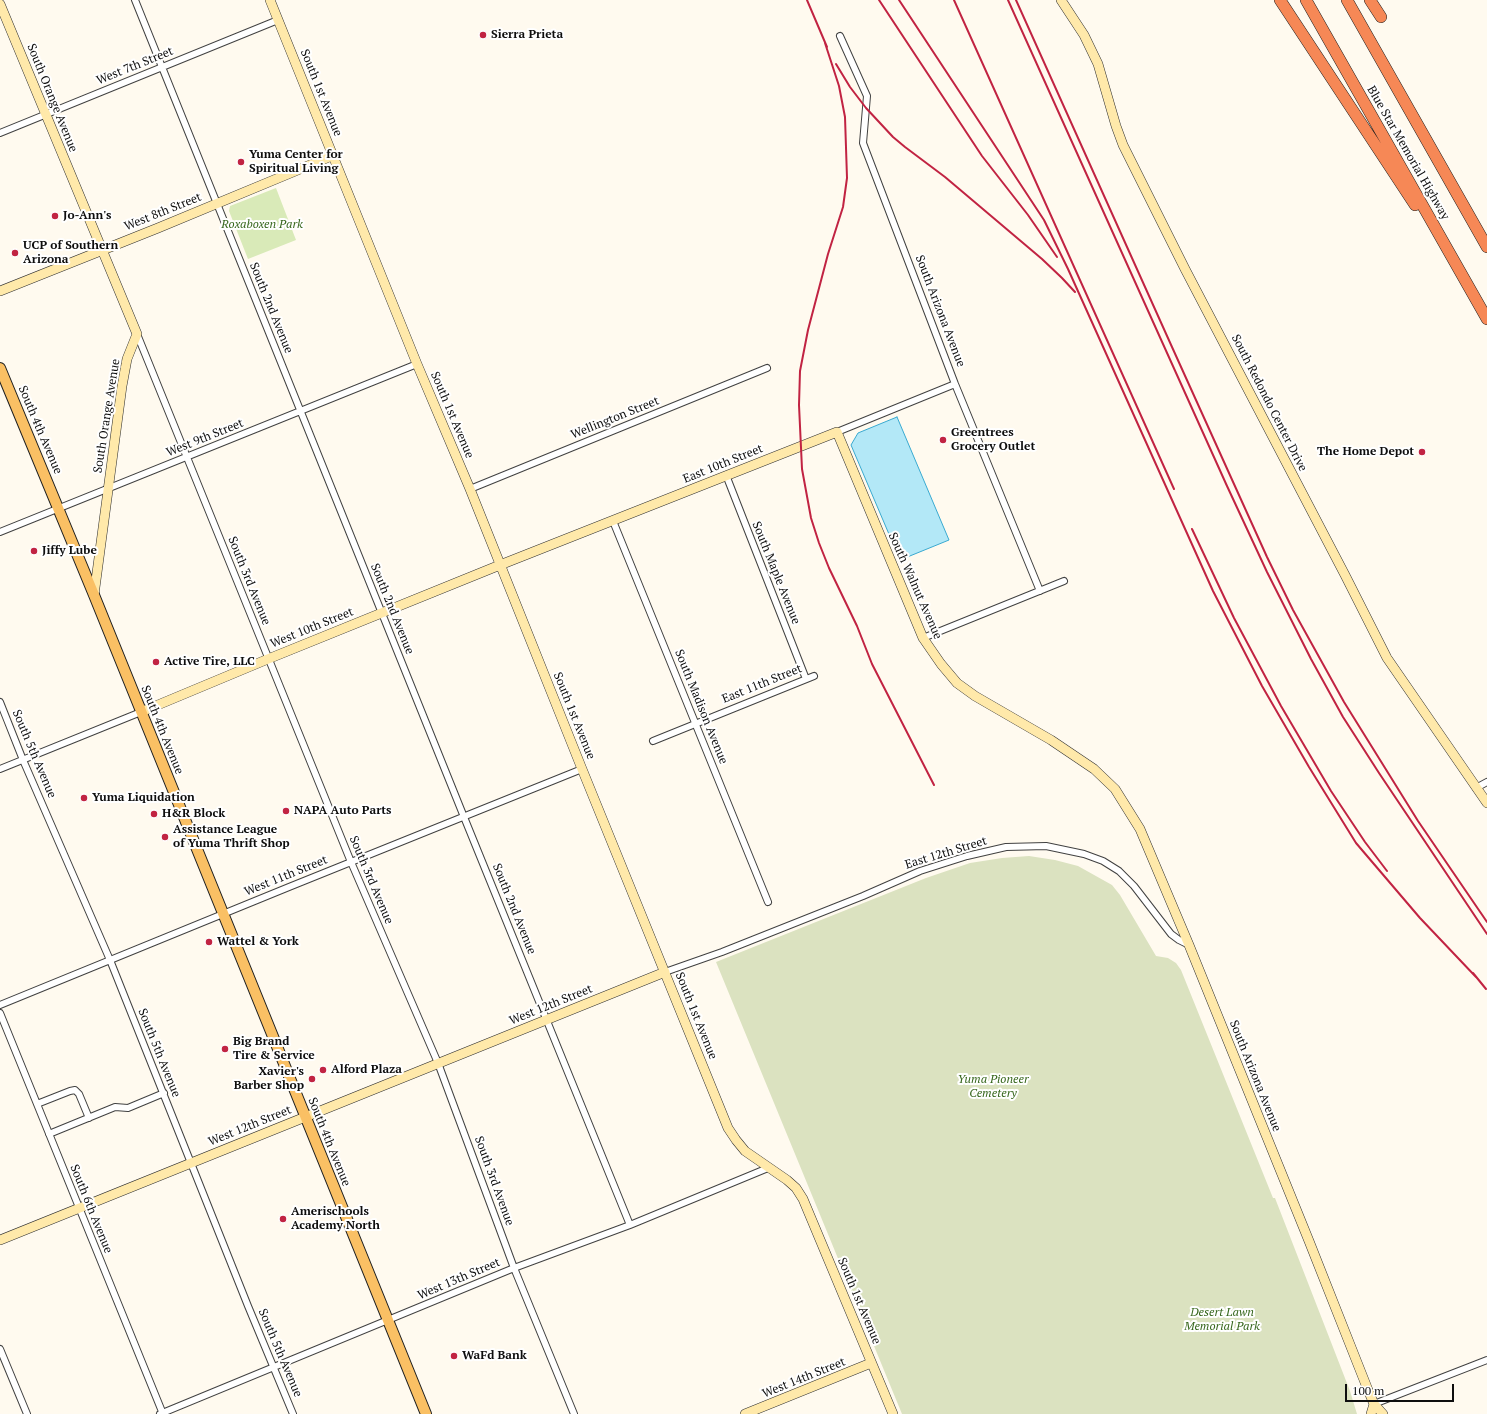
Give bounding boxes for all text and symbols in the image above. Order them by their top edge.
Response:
place label: Sierra Prieta [491,28,563,42]
marker: Sierra Prieta [478,30,488,40]
street label: South Orange Avenue [24,42,80,154]
street label: West 7th Street [95,44,175,88]
street label: South 1st Avenue [297,47,345,139]
street label: Blue Star Memorial Highway [1364,84,1452,222]
place label: Yuma Center for Spiritual Living [249,148,343,176]
marker: Yuma Center for Spiritual Living [236,157,246,167]
street label: West 8th Street [122,190,204,234]
place label: Jo-Ann's [63,209,111,223]
marker: Jo-Ann's [50,211,60,221]
park label: Roxaboxen Park [221,218,303,232]
place label: UCP of Southern Arizona [23,239,118,267]
marker: UCP of Southern Arizona [10,248,20,258]
street label: South Arizona Avenue [912,253,968,369]
street label: South 2nd Avenue [246,260,296,356]
street label: South Redondo Center Drive [1228,332,1310,474]
street label: South Orange Avenue [91,358,123,474]
street label: South 1st Avenue [427,370,477,460]
street label: South 4th Avenue [15,384,65,476]
street label: Wellington Street [569,394,661,442]
street label: West 9th Street [164,416,246,460]
place label: Greentrees Grocery Outlet [951,426,1035,454]
marker: Greentrees Grocery Outlet [938,435,948,445]
street label: East 10th Street [681,441,765,487]
place label: The Home Depot [1317,445,1414,459]
marker: The Home Depot [1417,447,1427,457]
street label: South Maple Avenue [749,520,803,626]
street label: South Walnut Avenue [885,530,945,642]
street label: South 3rd Avenue [225,535,273,627]
place label: Jiffy Lube [42,544,97,558]
marker: Jiffy Lube [29,546,39,556]
street label: South 2nd Avenue [367,561,417,657]
street label: West 10th Street [268,605,356,651]
street label: South Madison Avenue [671,648,731,766]
place label: Active Tire, LLC [164,655,255,669]
marker: Active Tire, LLC [151,657,161,667]
street label: East 11th Street [720,661,804,707]
street label: South 1st Avenue [550,670,598,762]
street label: South 4th Avenue [138,684,186,776]
street label: South 5th Avenue [9,708,59,800]
place label: Yuma Liquidation [92,791,195,805]
marker: Yuma Liquidation [79,793,89,803]
place label: NAPA Auto Parts [294,804,392,818]
marker: NAPA Auto Parts [281,806,291,816]
place label: H&R Block [162,807,225,821]
marker: H&R Block [149,809,159,819]
place label: Assistance League of Yuma Thrift Shop [173,823,290,851]
marker: Assistance League of Yuma Thrift Shop [160,832,170,842]
street label: South 3rd Avenue [346,834,396,926]
street label: East 12th Street [903,834,989,872]
street label: West 11th Street [242,853,330,899]
street label: South 2nd Avenue [489,861,539,957]
place label: Wattel & York [217,935,299,949]
marker: Wattel & York [204,937,214,947]
street label: South 1st Avenue [672,970,720,1062]
street label: West 12th Street [507,982,595,1028]
street label: South 5th Avenue [135,1007,183,1099]
street label: South Arizona Avenue [1226,1018,1284,1134]
place label: Big Brand Tire & Service [233,1035,315,1063]
marker: Big Brand Tire & Service [220,1044,230,1054]
place label: Alford Plaza [331,1063,402,1077]
place label: Xavier's Barber Shop [234,1065,304,1093]
marker: Alford Plaza [318,1065,328,1075]
park label: Yuma Pioneer Cemetery [957,1073,1029,1101]
marker: Xavier's Barber Shop [307,1074,317,1084]
street label: South 4th Avenue [305,1096,353,1188]
street label: West 12th Street [206,1103,294,1149]
street label: South 3rd Avenue [471,1134,517,1228]
street label: South 6th Avenue [67,1163,115,1255]
place label: Amerischools Academy North [291,1205,380,1233]
marker: Amerischools Academy North [278,1214,288,1224]
street label: West 13th Street [416,1255,502,1303]
street label: South 1st Avenue [834,1256,884,1346]
park label: Desert Lawn Memorial Park [1184,1306,1260,1334]
street label: South 5th Avenue [255,1307,305,1399]
place label: WaFd Bank [462,1349,527,1363]
marker: WaFd Bank [449,1351,459,1361]
street label: West 14th Street [760,1355,848,1401]
scale bar [1347,1376,1456,1402]
text: 100 m [1352,1383,1384,1398]

